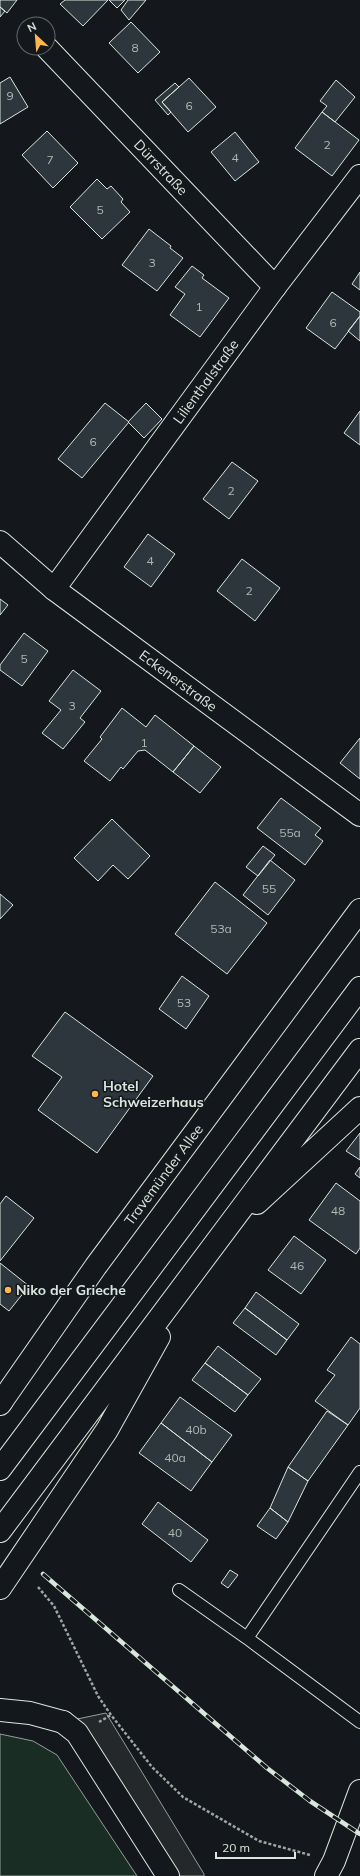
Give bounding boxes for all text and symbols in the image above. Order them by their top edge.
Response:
north arrow [16,16,56,56]
text: N [25,19,38,35]
house number: 8 [131,40,139,55]
house number: 9 [6,88,14,103]
house number: 6 [185,98,193,113]
street label: Dürrstraße [130,136,192,199]
house number: 2 [323,137,331,152]
house number: 4 [231,150,239,165]
house number: 7 [46,152,54,167]
house number: 5 [96,202,104,217]
house number: 3 [148,255,156,270]
house number: 1 [195,299,203,314]
house number: 6 [329,315,337,330]
street label: Lilienthalstraße [169,336,243,427]
house number: 6 [89,434,97,449]
house number: 2 [227,483,235,498]
house number: 4 [146,553,154,568]
house number: 2 [245,583,253,598]
street label: Eckenerstraße [136,646,221,715]
house number: 5 [20,651,28,666]
house number: 3 [68,698,76,713]
house number: 1 [140,735,148,750]
house number: 55a [279,825,301,840]
house number: 55 [262,881,276,896]
house number: 53a [210,921,232,936]
house number: 53 [177,995,191,1010]
place label: Hotel Schweizerhaus [103,1077,204,1111]
marker: Hotel Schweizerhaus [90,1089,100,1099]
street label: Travemünder Allee [120,1121,207,1229]
house number: 48 [331,1203,345,1218]
house number: 46 [290,1258,304,1273]
place label: Niko der Grieche [16,1281,126,1299]
marker: Niko der Grieche [3,1285,13,1295]
house number: 40b [185,1422,207,1437]
house number: 40a [164,1450,186,1465]
house number: 40 [168,1525,182,1540]
scale bar [216,1834,295,1860]
text: 20 m [222,1840,250,1855]

